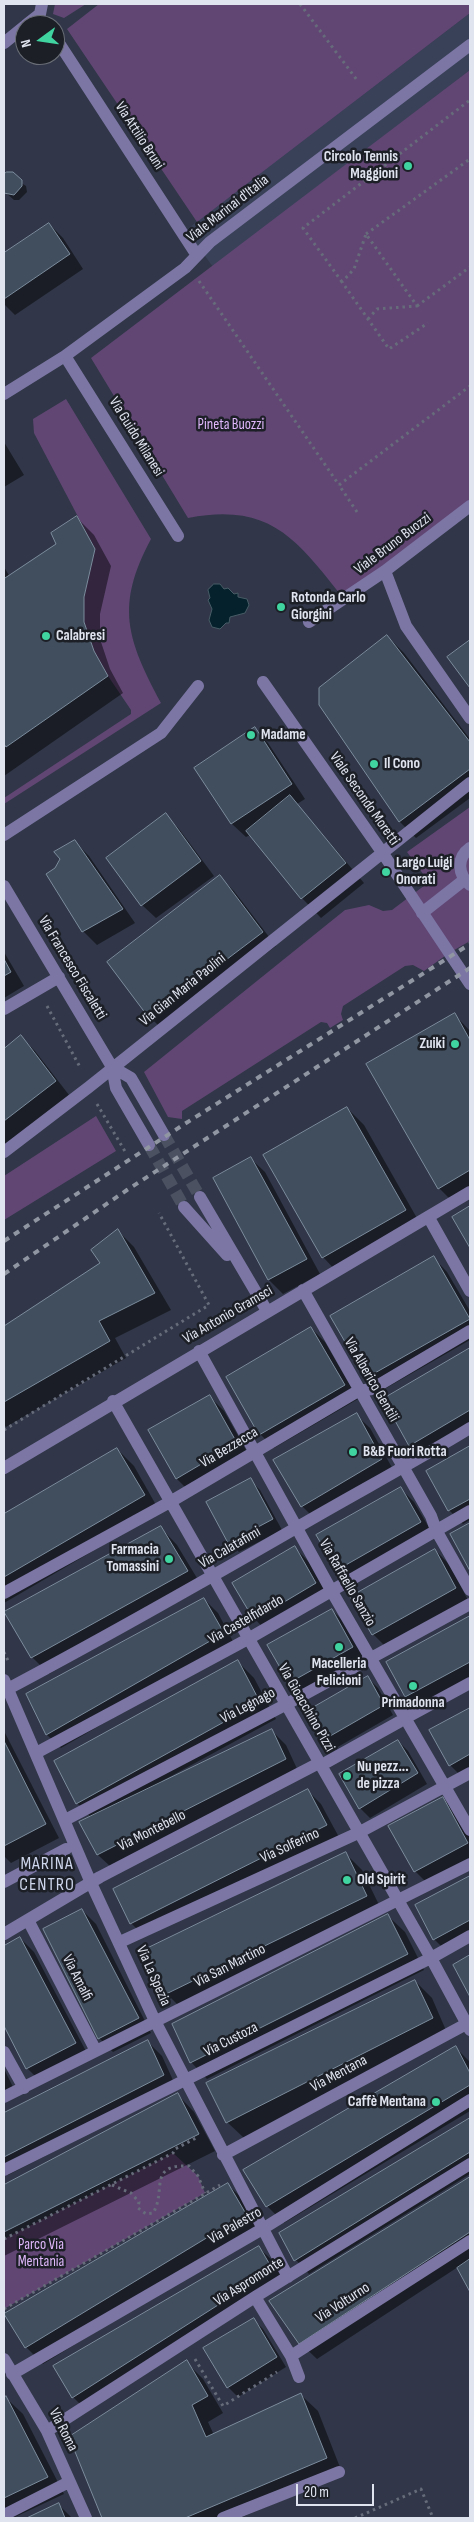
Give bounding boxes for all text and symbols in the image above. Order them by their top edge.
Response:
north arrow [15,15,65,65]
text: N [17,38,35,49]
street label: Via Attilio Bruni [110,99,168,173]
place label: Circolo Tennis Maggioni [324,148,398,183]
marker: Circolo Tennis Maggioni [402,160,414,172]
street label: Viale Marinai d'Italia [183,171,273,247]
street label: Via Guido Milanesi [105,394,167,480]
park label: Pineta Buozzi [198,416,264,434]
street label: Viale Bruno Buozzi [351,509,435,579]
place label: Rotonda Carlo Giorgini [291,589,366,624]
marker: Rotonda Carlo Giorgini [275,601,287,613]
place label: Calabresi [56,627,105,645]
marker: Calabresi [40,630,52,642]
place label: Madame [261,726,306,744]
marker: Madame [245,729,257,741]
street label: Viale Secondo Moretti [325,749,403,849]
place label: Il Cono [384,755,420,773]
marker: Il Cono [368,758,380,770]
place label: Largo Luigi Onorati [396,854,452,889]
marker: Largo Luigi Onorati [380,866,392,878]
street label: Via Francesco Fiscaletti [34,913,110,1023]
street label: Via Gian Maria Paolini [136,950,230,1030]
place label: Zuiki [420,1035,445,1053]
marker: Zuiki [449,1038,461,1050]
street label: Via Antonio Gramsci [180,1282,276,1348]
street label: Via Alberico Gentili [340,1335,402,1425]
street label: Via Bezzecca [197,1424,261,1472]
place label: B&B Fuori Rotta [363,1443,447,1461]
marker: B&B Fuori Rotta [347,1446,359,1458]
street label: Via Calatafimi [196,1523,264,1573]
street label: Via Raffaello Sanzio [315,1536,379,1630]
place label: Farmacia Tomassini [107,1541,159,1576]
marker: Farmacia Tomassini [163,1553,175,1565]
street label: Via Castelfidardo [205,1591,287,1649]
marker: Macelleria Felicioni [333,1641,345,1653]
place label: Macelleria Felicioni [312,1655,366,1690]
street label: Via Gioacchino Pizzi [273,1661,339,1755]
marker: Primadonna [407,1680,419,1692]
street label: Via Legnago [218,1684,278,1728]
place label: Primadonna [381,1694,445,1712]
place label: Nu pezz... de pizza [357,1758,409,1793]
marker: Nu pezz... de pizza [341,1770,353,1782]
street label: Via Montebello [115,1806,189,1856]
street label: Via Solferino [258,1825,322,1867]
district label: MARINA CENTRO [18,1853,76,1896]
place label: Old Spirit [357,1871,406,1889]
marker: Old Spirit [341,1874,353,1886]
street label: Via San Martino [191,1940,269,1992]
street label: Via La Spezia [132,1943,174,2009]
street label: Via Amalfi [58,1952,96,2004]
street label: Via Custoza [201,2019,261,2061]
street label: Via Mentana [308,2052,370,2096]
place label: Caffè Mentana [348,2093,426,2111]
marker: Caffè Mentana [430,2096,442,2108]
street label: Via Palestro [205,2204,265,2248]
park label: Parco Via Mentania [18,2236,64,2271]
street label: Via Aspromonte [211,2253,287,2311]
street label: Via Volturno [313,2279,373,2327]
street label: Via Roma [45,2405,81,2455]
scale bar [299,2474,376,2506]
text: 20 m [304,2483,329,2502]

